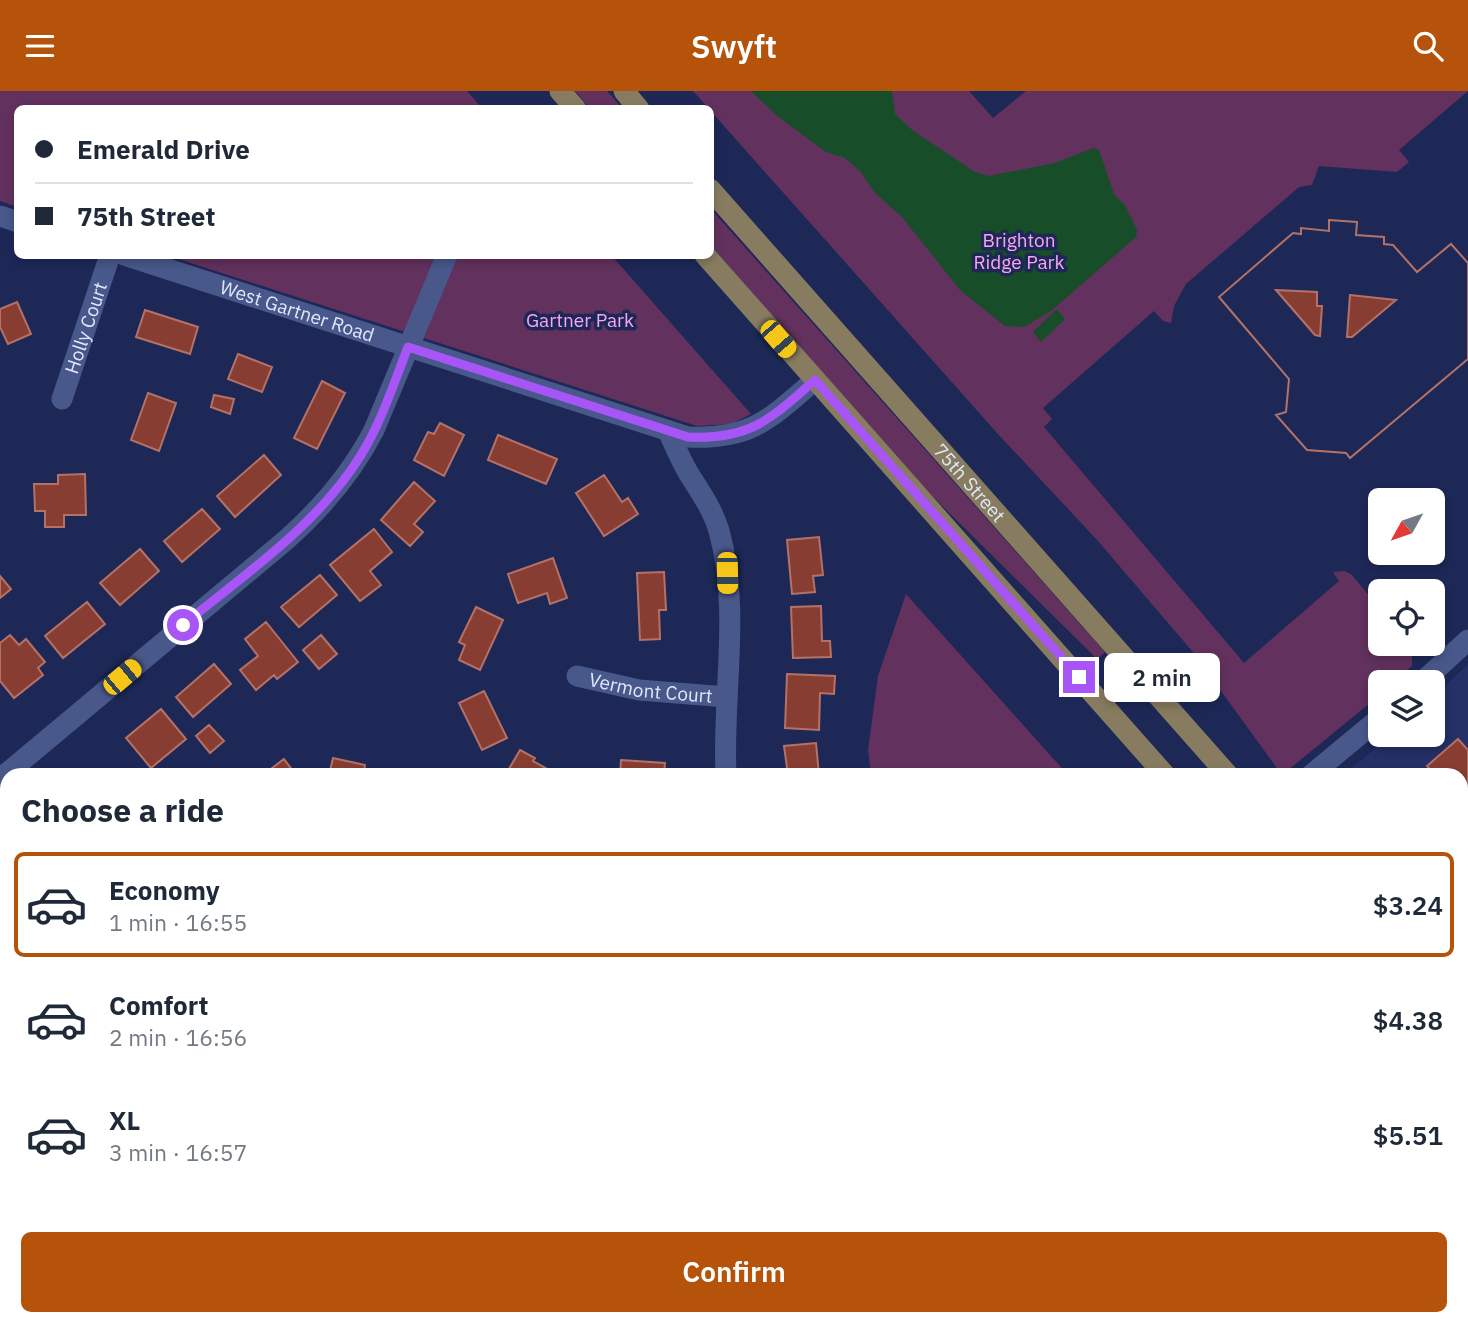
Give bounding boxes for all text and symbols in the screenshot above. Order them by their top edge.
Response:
text: Swyft [691,25,777,67]
icon: menu [21,27,59,65]
icon: search [1409,27,1447,65]
text: Emerald Drive [77,132,250,166]
text: 75th Street [77,199,215,233]
park label: Brighton Ridge Park [973,228,1065,274]
street label: West Gartner Road [217,275,377,347]
street label: Holly Court [59,279,112,377]
park label: Gartner Park [526,308,634,332]
car [757,316,800,362]
street label: 75th Street [929,438,1011,527]
north arrow [1368,488,1446,565]
map controls [1368,488,1445,747]
car [717,552,738,594]
button: locate [1368,579,1445,656]
route start [167,609,199,641]
callout: 2 min [1104,653,1219,701]
car [100,655,145,699]
route end [1063,661,1095,693]
text: 2 min [1132,662,1192,692]
street label: Vermont Court [587,667,713,708]
button: layers [1368,670,1445,747]
text: Choose a ride [21,789,224,831]
icon: car [25,873,88,936]
text: Economy [109,873,220,907]
text: $3.24 [1373,888,1443,922]
text: 1 min · 16:55 [109,907,247,937]
icon: car [25,988,88,1051]
text: Comfort [109,988,208,1022]
text: $4.38 [1373,1003,1443,1037]
text: 2 min · 16:56 [109,1022,247,1052]
icon: car [25,1103,88,1166]
text: XL [109,1103,140,1137]
text: $5.51 [1373,1118,1443,1152]
text: 3 min · 16:57 [109,1137,247,1167]
button: Confirm [21,1232,1447,1312]

